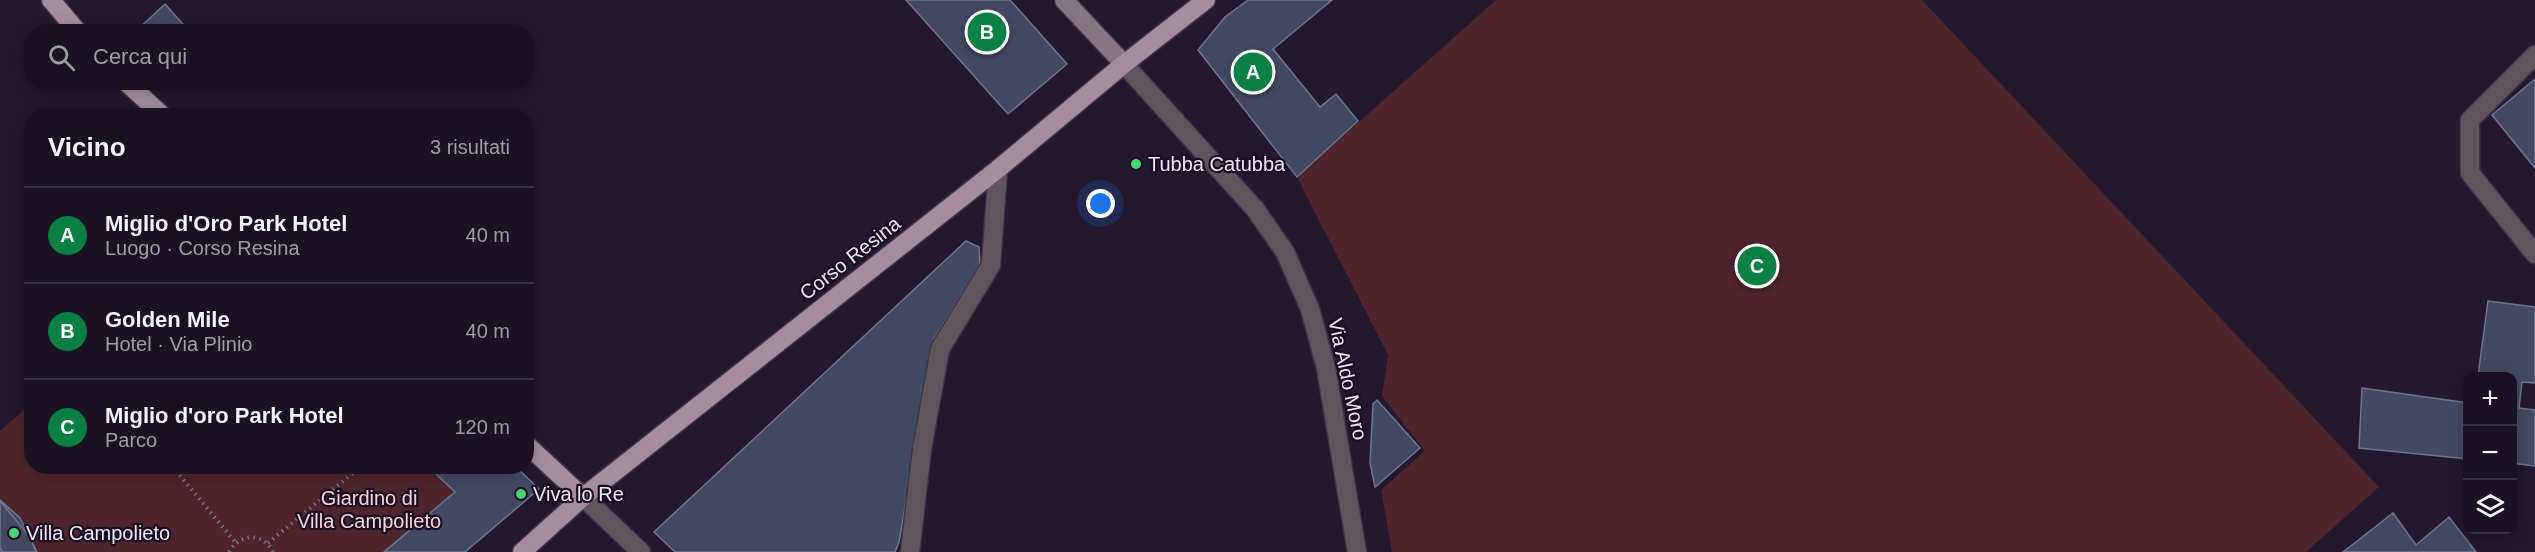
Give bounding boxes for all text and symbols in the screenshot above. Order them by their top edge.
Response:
pin: B [968,9,1006,54]
search box [24,24,534,90]
icon: search [45,41,78,74]
text: Cerca qui [93,44,187,69]
pin: A [1234,50,1272,94]
text: Vicino [48,132,126,162]
text: 3 risultati [430,136,510,158]
place label: Tubba Catubba [1148,153,1286,175]
marker: Tubba Catubba [1129,157,1143,171]
your location [1086,189,1115,218]
text: Miglio d'Oro Park Hotel [105,211,347,236]
street label: Corso Resina [795,211,905,304]
text: A [60,224,75,246]
text: 40 m [466,224,510,246]
text: Luogo · Corso Resina [105,237,300,259]
pin: C [1738,244,1776,288]
text: Golden Mile [105,307,230,332]
street label: Via Aldo Moro [1324,316,1372,442]
text: B [60,320,75,342]
text: 40 m [466,320,510,342]
text: Hotel · Via Plinio [105,333,252,355]
map controls [2463,372,2517,534]
button: + [2463,372,2517,426]
text: Miglio d'oro Park Hotel [105,403,344,428]
text: C [60,416,75,438]
text: 120 m [454,416,510,438]
button: − [2463,426,2517,480]
text: Parco [105,429,157,451]
button: layers [2463,480,2517,534]
place label: Viva lo Re [533,483,624,505]
park label: Giardino di Villa Campolieto [297,487,441,532]
marker: Viva lo Re [514,487,528,501]
place label: Villa Campolieto [26,522,170,544]
marker: Villa Campolieto [7,526,21,540]

